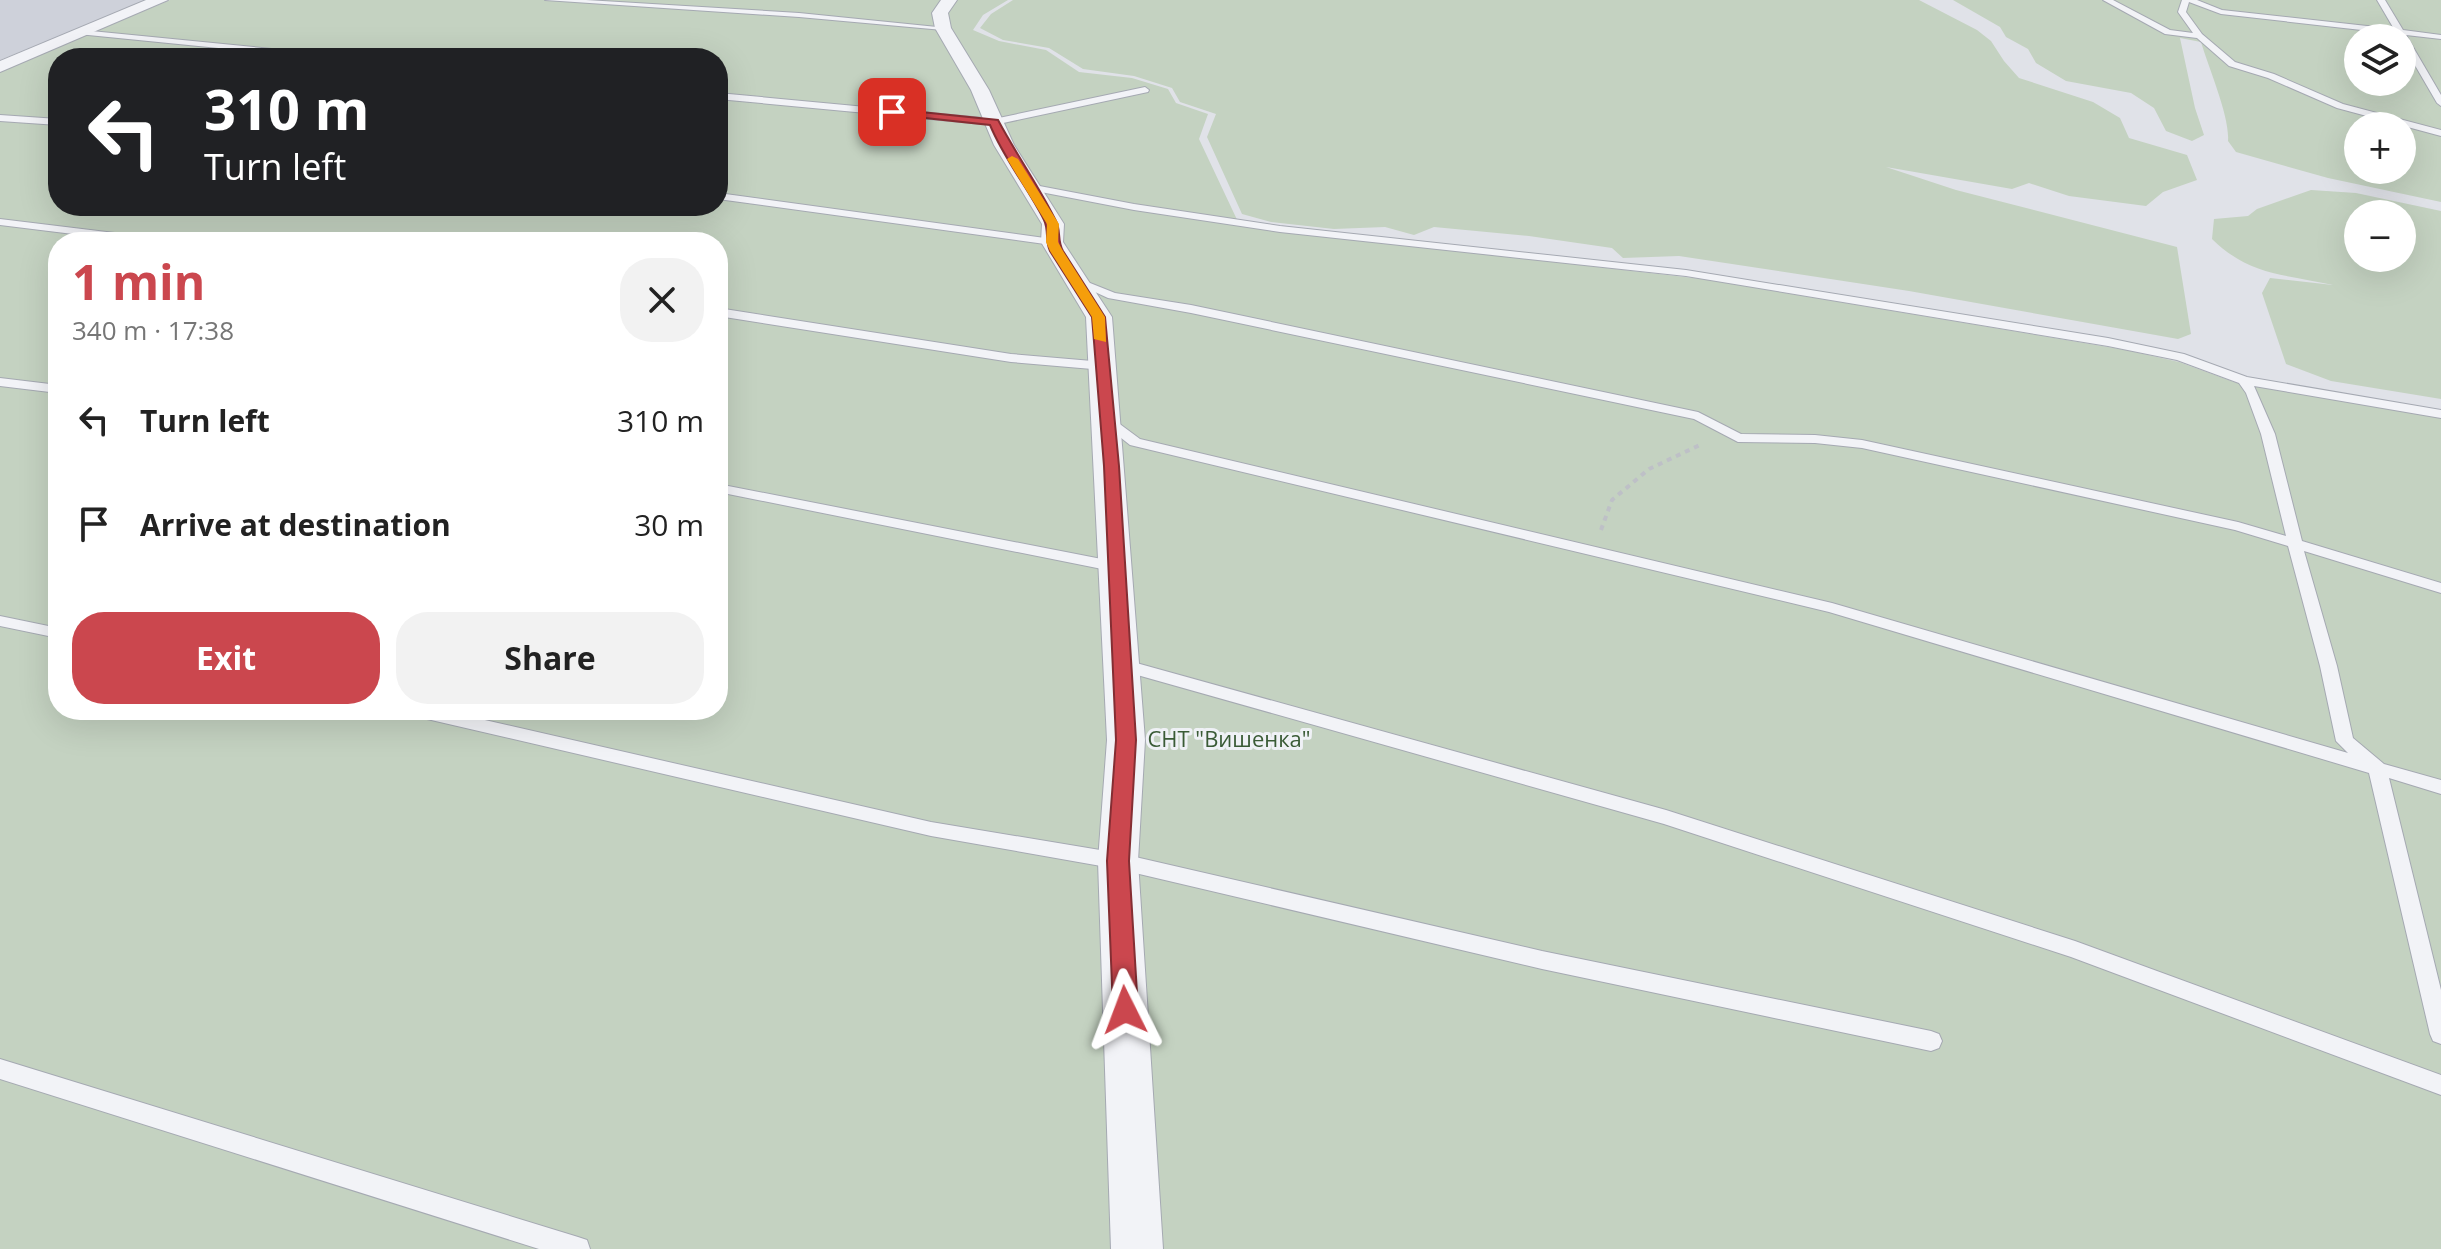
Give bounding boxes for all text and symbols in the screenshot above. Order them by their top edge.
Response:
map controls [2344,24,2416,272]
button: layers [2344,24,2416,96]
text: 310 m [204,70,370,146]
pin [858,78,926,146]
icon: left [72,80,176,184]
icon: arrive [870,90,914,134]
button: + [2344,112,2416,184]
text: Turn left [204,142,346,191]
button: − [2344,200,2416,272]
text: 1 min [72,249,205,314]
button: close [620,258,704,342]
text: 340 m · 17:38 [72,312,234,348]
icon: left [72,398,116,442]
text: Turn left [140,400,270,441]
text: 310 m [617,400,704,441]
icon: arrive [72,502,116,546]
text: Arrive at destination [140,504,451,545]
text: 30 m [634,504,704,545]
button: Exit [72,612,380,704]
button: Share [396,612,704,704]
park label: СНТ "Вишенка" [1147,723,1311,753]
position arrow [1083,968,1167,1052]

